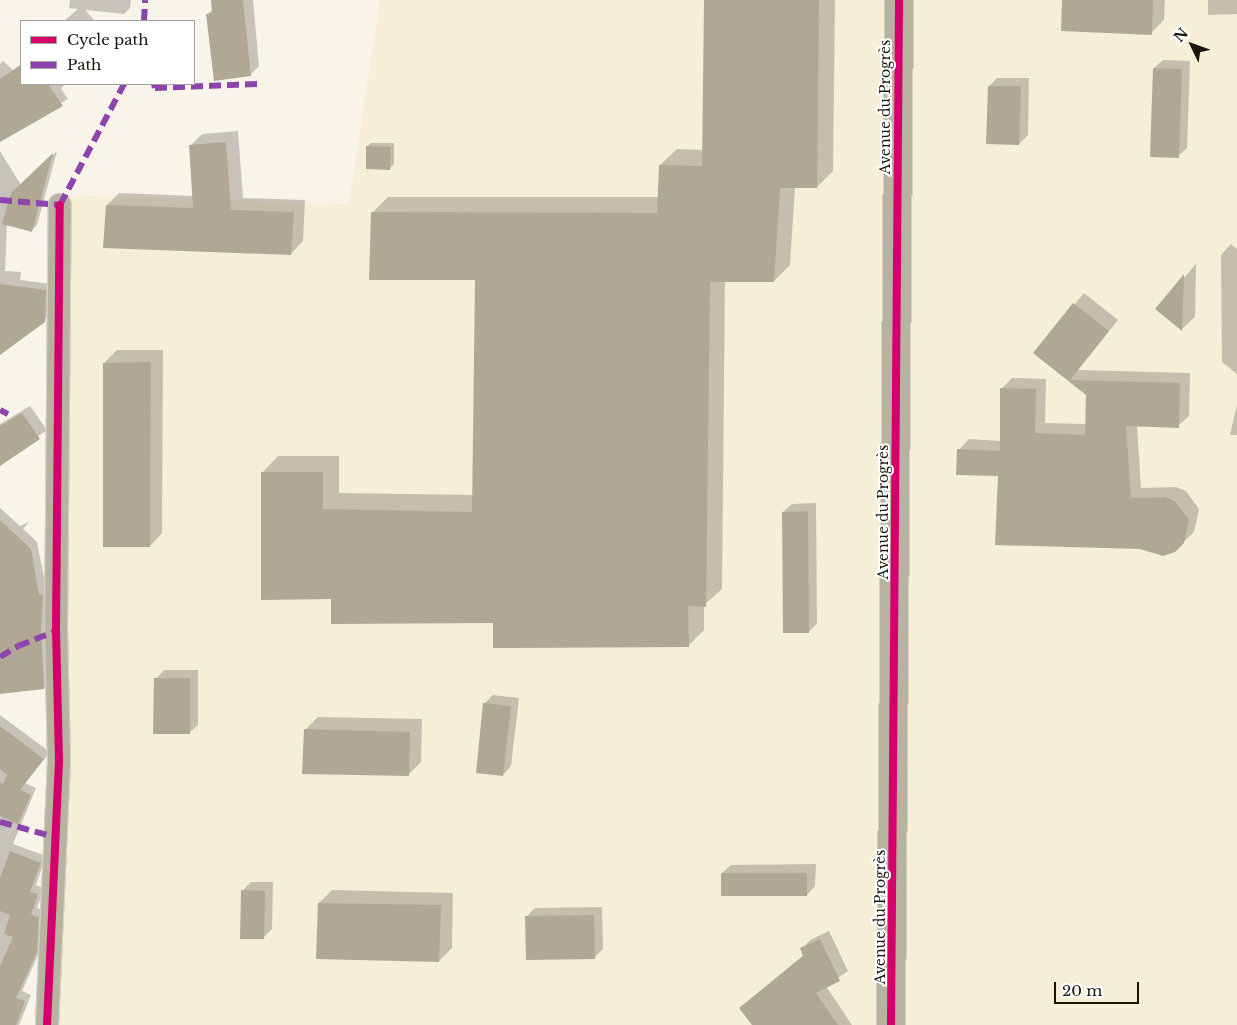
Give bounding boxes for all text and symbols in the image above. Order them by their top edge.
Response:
legend [20,20,195,85]
north arrow [1167,20,1217,70]
text: N [1170,24,1192,46]
text: Cycle path [67,30,149,49]
street label: Avenue du Progrès [877,40,893,174]
text: Path [67,55,101,74]
street label: Avenue du Progrès [875,445,891,579]
street label: Avenue du Progrès [872,850,888,984]
scale bar [1057,972,1142,1004]
text: 20 m [1062,981,1102,1000]

